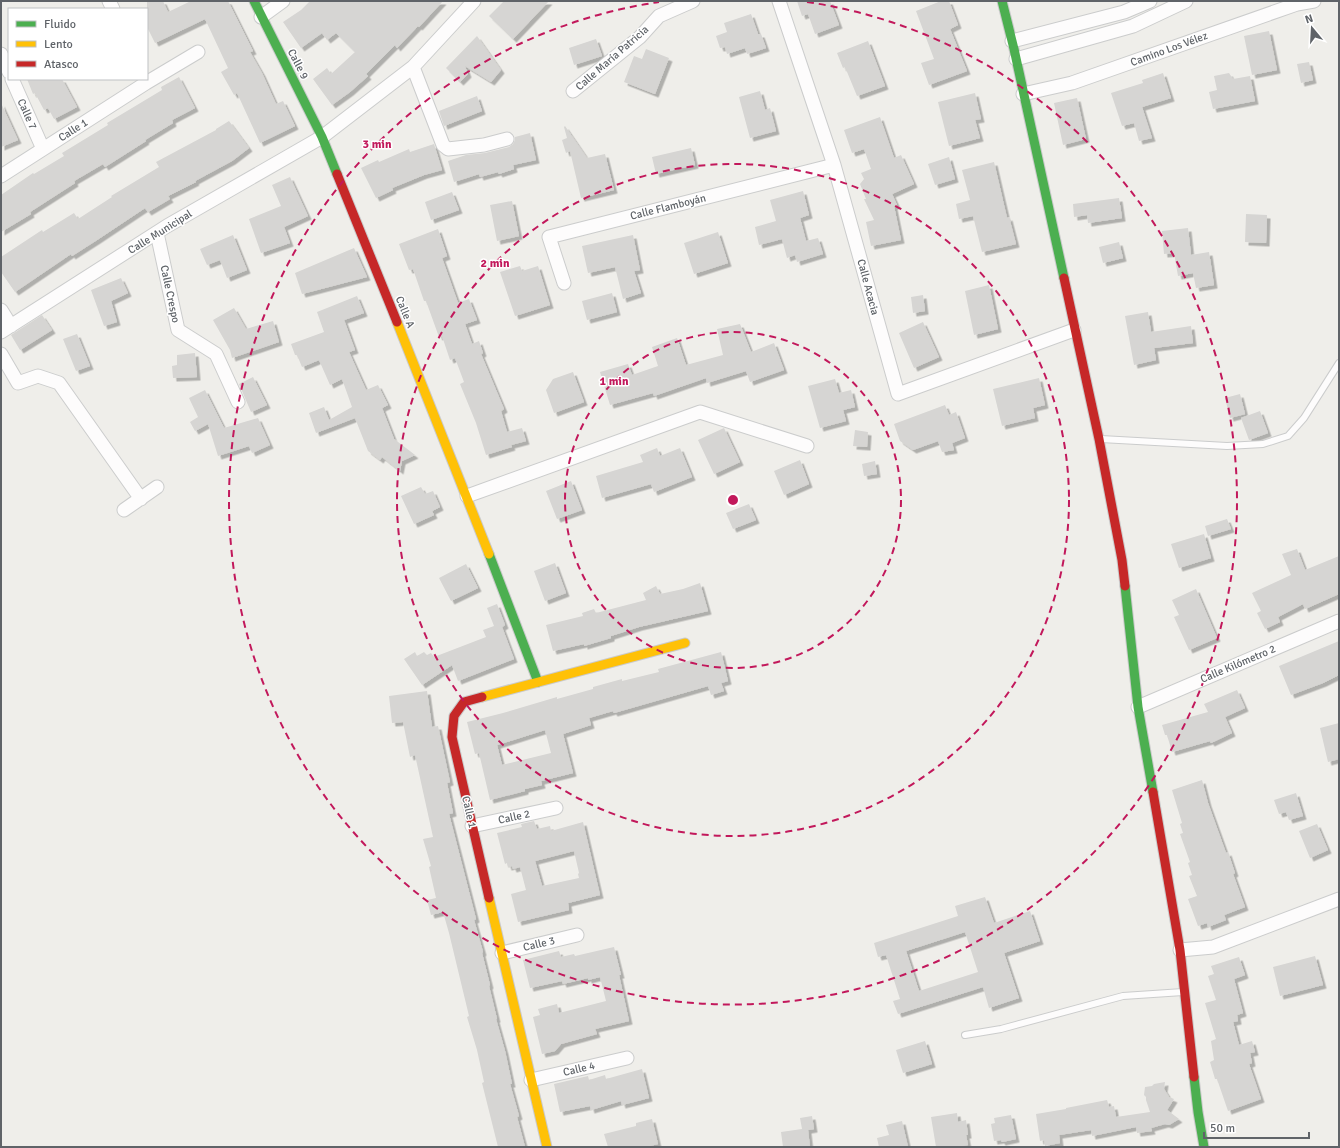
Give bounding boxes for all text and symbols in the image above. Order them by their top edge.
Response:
legend [8,8,148,80]
north arrow [1292,8,1332,48]
text: N [1303,12,1315,26]
text: Fluido [44,17,76,32]
street label: Calle María Patricia [573,23,651,93]
street label: Camino Los Vélez [1129,29,1209,69]
text: Lento [44,37,73,52]
street label: Calle 9 [285,47,311,81]
text: Atasco [44,57,79,72]
street label: Calle 7 [15,97,40,131]
street label: Calle 1 [56,116,90,144]
text: 3 min [363,137,392,152]
street label: Calle Flamboyán [629,191,707,223]
street label: Calle Municipal [126,207,194,257]
text: 2 min [481,256,510,271]
street label: Calle Acacia [854,258,882,317]
street label: Calle Crespo [158,264,183,324]
street label: Calle A [393,294,417,330]
text: 1 min [600,374,629,389]
centre of rings [726,493,740,507]
street label: Calle Kilómetro 2 [1198,642,1278,686]
street label: Calle 1 [459,795,479,829]
street label: Calle 2 [497,807,531,827]
street label: Calle 3 [522,934,556,954]
street label: Calle 4 [562,1059,596,1079]
scale bar [1204,1114,1309,1140]
text: 50 m [1210,1121,1235,1136]

